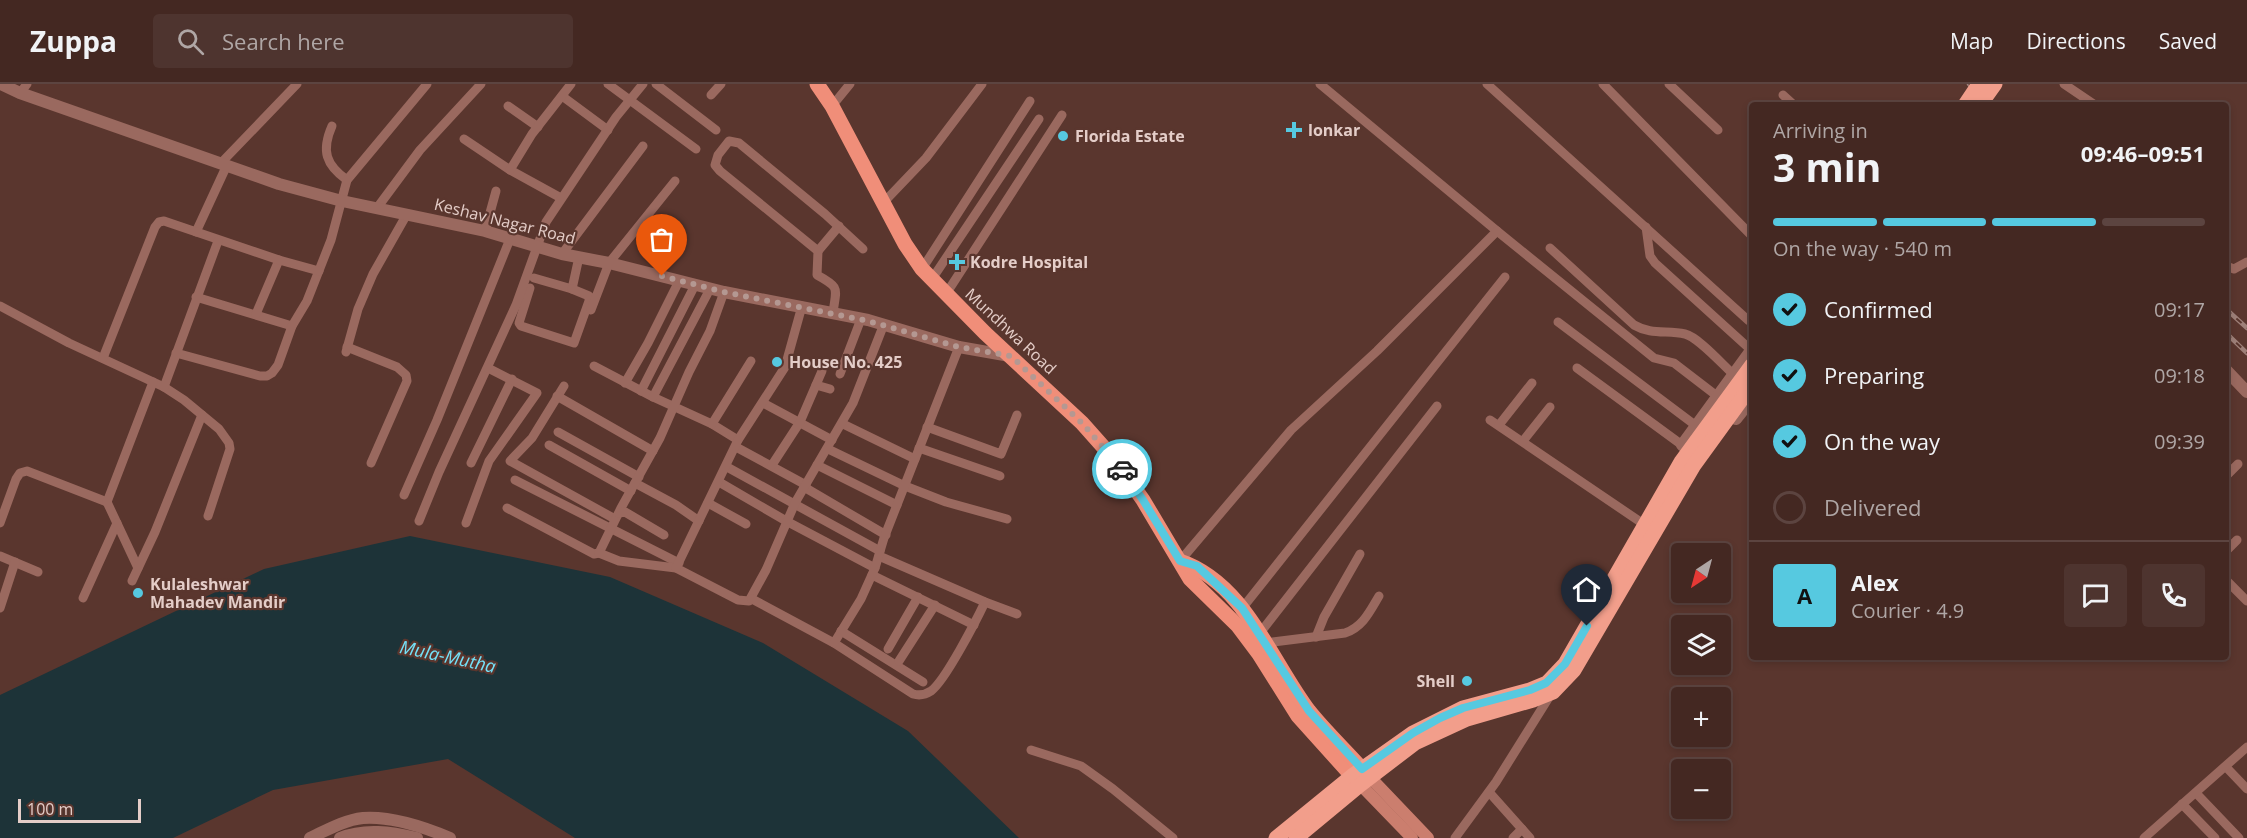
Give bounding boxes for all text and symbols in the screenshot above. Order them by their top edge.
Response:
search box [153,14,573,68]
text: Zuppa [30,22,117,60]
icon: search [174,25,207,58]
text: Search here [222,26,345,56]
text: Map [1950,27,1993,55]
text: Directions [2026,27,2126,55]
text: Saved [2159,27,2217,55]
text: Arriving in [1773,117,1868,144]
place label: lonkar [1308,119,1360,141]
marker: lonkar [1285,121,1303,139]
place label: Florida Estate [1075,125,1185,147]
marker: Florida Estate [1056,129,1070,143]
text: 09:46–09:51 [2081,138,2205,168]
text: 3 min [1773,140,1881,193]
street label: Keshav Nagar Road [432,193,578,249]
pin [636,214,687,276]
icon: bag [645,223,678,256]
text: On the way · 540 m [1773,235,1952,262]
place label: Kodre Hospital [970,251,1088,273]
marker: Kodre Hospital [948,253,966,271]
street label: Mundhwa Road [961,283,1061,379]
icon: check [1773,293,1806,326]
text: Confirmed [1824,294,1933,324]
text: 09:17 [2154,296,2205,323]
place label: House No. 425 [789,351,902,373]
marker: House No. 425 [770,355,784,369]
icon: check [1773,359,1806,392]
text: Preparing [1824,360,1924,390]
text: 09:18 [2154,362,2205,389]
icon: check [1773,425,1806,458]
text: On the way [1824,426,1940,456]
text: 09:39 [2154,428,2205,455]
courier [1092,439,1152,499]
icon: car [1106,453,1139,486]
text: Delivered [1824,492,1922,522]
north arrow [1671,543,1731,603]
map controls [1671,543,1731,819]
pin [1561,564,1612,626]
button: chat [2064,564,2127,627]
button: phone [2142,564,2205,627]
text: Alex [1851,567,1899,597]
place label: Kulaleshwar Mahadev Mandir [150,573,285,613]
icon: home [1570,573,1603,606]
text: A [1797,580,1812,610]
marker: Kulaleshwar Mahadev Mandir [131,586,145,600]
text: Courier · 4.9 [1851,597,1964,624]
button: layers [1671,615,1731,675]
water label: Mula-Mutha [398,634,498,678]
place label: Shell [1416,670,1455,692]
marker: Shell [1460,674,1474,688]
button: + [1671,687,1731,747]
button: − [1671,759,1731,819]
scale bar [18,796,141,824]
text: 100 m [27,798,73,820]

